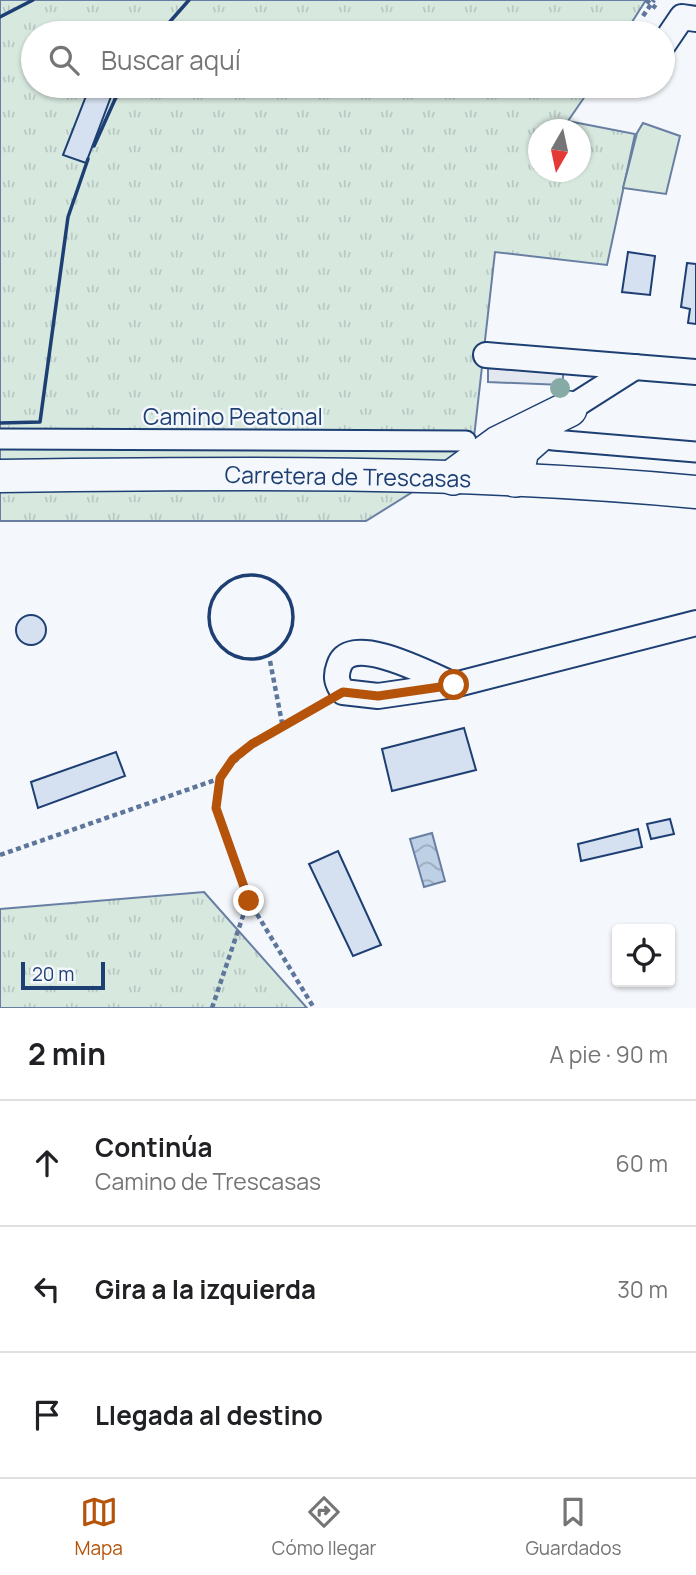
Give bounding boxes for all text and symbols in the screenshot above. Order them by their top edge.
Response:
search box [21,21,675,98]
icon: search [45,41,83,79]
text: Buscar aquí [101,42,241,78]
north arrow [528,119,591,182]
street label: Camino Peatonal [143,400,323,432]
street label: Carretera de Trescasas [224,458,472,494]
route start [438,669,469,700]
route end [233,885,264,916]
map controls [612,924,675,987]
button: locate [612,924,675,987]
scale bar [21,959,105,991]
text: 20 m [32,961,74,987]
text: 2 min [28,1033,106,1074]
text: A pie · 90 m [550,1038,668,1070]
text: Continúa [95,1129,213,1165]
icon: ahead [28,1144,66,1182]
text: 60 m [616,1147,668,1179]
text: Camino de Trescasas [95,1165,321,1197]
icon: left [28,1270,66,1308]
text: Gira a la izquierda [95,1271,316,1307]
text: 30 m [617,1273,668,1305]
icon: arrive [28,1396,66,1434]
text: Llegada al destino [95,1397,323,1433]
tab: Mapa [75,1493,123,1561]
tab: Cómo llegar [272,1493,376,1561]
tab: Guardados [525,1493,621,1561]

